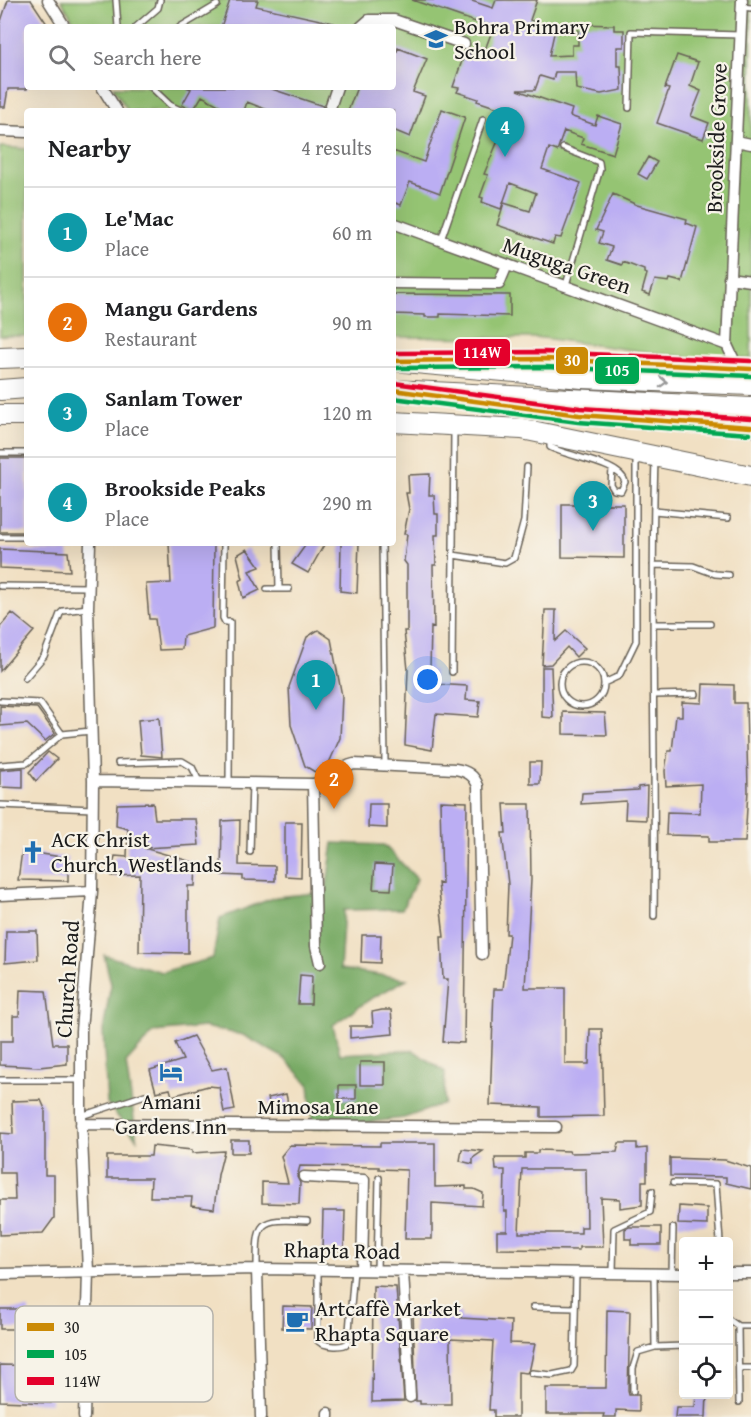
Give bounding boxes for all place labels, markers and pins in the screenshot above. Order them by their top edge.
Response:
place label: Bohra Primary School [454,10,590,67]
school or university icon: Bohra Primary School [423,26,449,52]
pin: 4 [486,108,524,157]
pin: 3 [574,482,612,531]
pin: 1 [296,660,336,710]
pin: 2 [314,760,354,809]
place label: ACK Christ Church, Westlands [51,823,222,880]
church icon: ACK Christ Church, Westlands [20,839,46,865]
hotel icon: Amani Gardens Inn [158,1059,184,1085]
place label: Amani Gardens Inn [115,1085,227,1142]
place label: Artcaffè Market Rhapta Square [315,1292,461,1349]
cafe icon: Artcaffè Market Rhapta Square [284,1308,310,1334]

